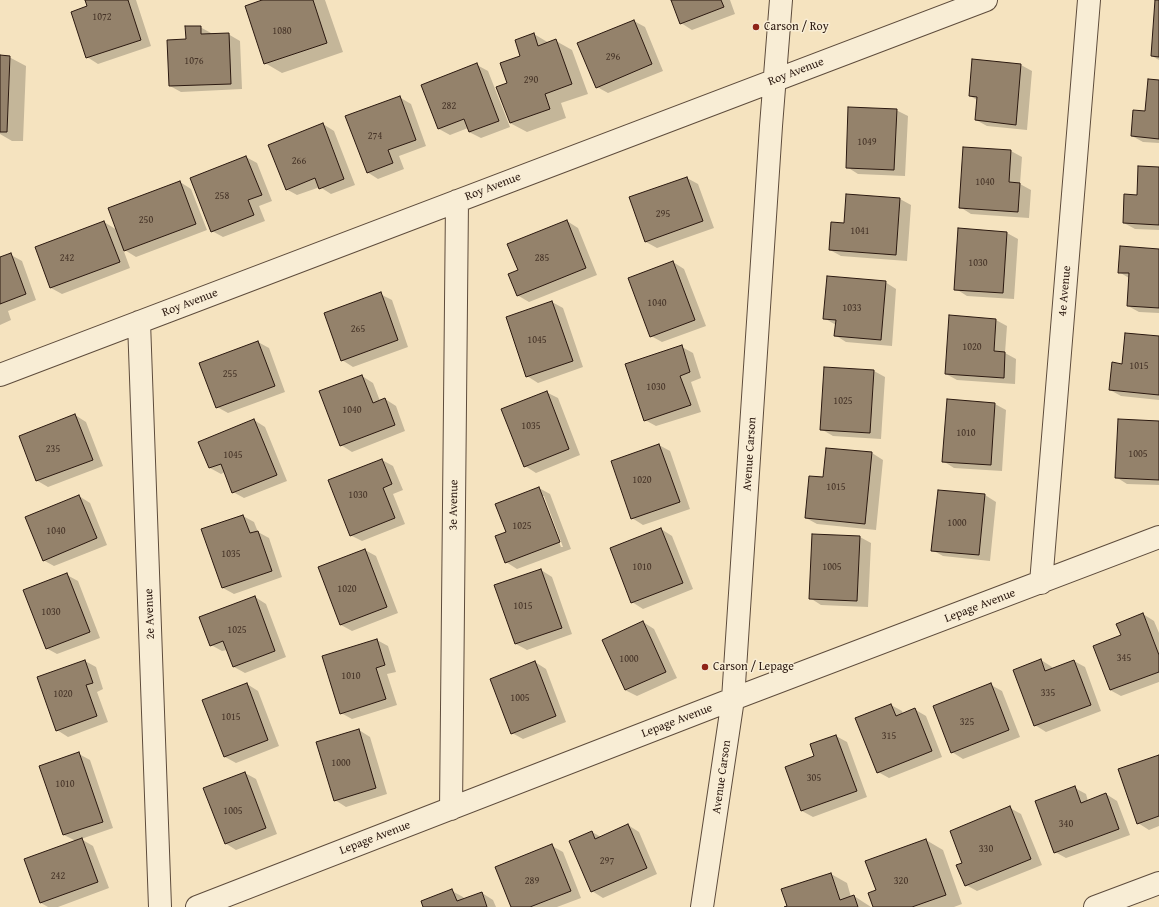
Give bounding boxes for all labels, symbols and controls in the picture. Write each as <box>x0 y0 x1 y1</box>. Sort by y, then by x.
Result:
house number: 1072 <box>92 11 112 23</box>
place label: Carson / Roy <box>764 20 829 34</box>
marker: Carson / Roy <box>751 22 761 32</box>
house number: 1080 <box>272 25 292 37</box>
house number: 296 <box>606 51 620 63</box>
house number: 1076 <box>184 55 204 67</box>
street label: Roy Avenue <box>766 55 826 89</box>
house number: 290 <box>524 74 538 86</box>
house number: 282 <box>442 100 456 112</box>
house number: 274 <box>368 130 382 142</box>
house number: 1049 <box>857 136 877 148</box>
house number: 266 <box>292 155 306 167</box>
street label: Roy Avenue <box>463 170 523 204</box>
house number: 1040 <box>975 176 995 188</box>
house number: 258 <box>215 190 229 202</box>
house number: 295 <box>656 208 670 220</box>
house number: 250 <box>139 214 153 226</box>
house number: 1041 <box>850 225 870 237</box>
house number: 242 <box>60 252 74 264</box>
house number: 285 <box>535 252 549 264</box>
house number: 1030 <box>968 257 988 269</box>
street label: 4e Avenue <box>1056 265 1074 317</box>
street label: Roy Avenue <box>160 286 220 320</box>
house number: 1040 <box>647 297 667 309</box>
house number: 1033 <box>842 302 862 314</box>
house number: 265 <box>351 323 365 335</box>
house number: 1045 <box>527 334 547 346</box>
house number: 1020 <box>962 341 982 353</box>
house number: 1015 <box>1129 360 1149 372</box>
house number: 255 <box>223 368 237 380</box>
house number: 1030 <box>646 381 666 393</box>
house number: 1025 <box>833 395 853 407</box>
house number: 1040 <box>342 404 362 416</box>
street label: Avenue Carson <box>740 416 760 492</box>
house number: 1035 <box>521 420 541 432</box>
house number: 1010 <box>956 427 976 439</box>
house number: 235 <box>46 443 60 455</box>
house number: 1005 <box>1128 448 1148 460</box>
house number: 1045 <box>223 449 243 461</box>
house number: 1020 <box>632 474 652 486</box>
street label: 3e Avenue <box>446 479 462 531</box>
house number: 1015 <box>826 481 846 493</box>
house number: 1030 <box>348 489 368 501</box>
house number: 1000 <box>947 517 967 529</box>
house number: 1025 <box>512 520 532 532</box>
house number: 1040 <box>46 525 66 537</box>
house number: 1035 <box>221 548 241 560</box>
house number: 1010 <box>632 561 652 573</box>
house number: 1005 <box>822 561 842 573</box>
house number: 1020 <box>337 583 357 595</box>
street label: Lepage Avenue <box>943 586 1017 626</box>
street label: 2e Avenue <box>142 588 158 640</box>
house number: 1015 <box>513 600 533 612</box>
house number: 1030 <box>41 606 61 618</box>
house number: 1025 <box>227 624 247 636</box>
house number: 345 <box>1117 652 1131 664</box>
house number: 1000 <box>619 653 639 665</box>
place label: Carson / Lepage <box>713 660 794 674</box>
marker: Carson / Lepage <box>700 662 710 672</box>
house number: 1010 <box>341 670 361 682</box>
house number: 335 <box>1041 687 1055 699</box>
house number: 1020 <box>53 688 73 700</box>
house number: 1005 <box>510 692 530 704</box>
street label: Lepage Avenue <box>640 701 714 741</box>
house number: 1015 <box>221 711 241 723</box>
house number: 325 <box>960 716 974 728</box>
house number: 315 <box>882 730 896 742</box>
street label: Avenue Carson <box>710 739 734 815</box>
house number: 1000 <box>331 757 351 769</box>
house number: 305 <box>807 772 821 784</box>
house number: 1010 <box>55 778 75 790</box>
house number: 1005 <box>223 805 243 817</box>
street label: Lepage Avenue <box>338 818 412 858</box>
house number: 340 <box>1059 818 1073 830</box>
house number: 330 <box>979 843 993 855</box>
house number: 297 <box>600 855 614 867</box>
house number: 242 <box>51 870 65 882</box>
house number: 289 <box>525 875 539 887</box>
house number: 320 <box>894 875 908 887</box>

